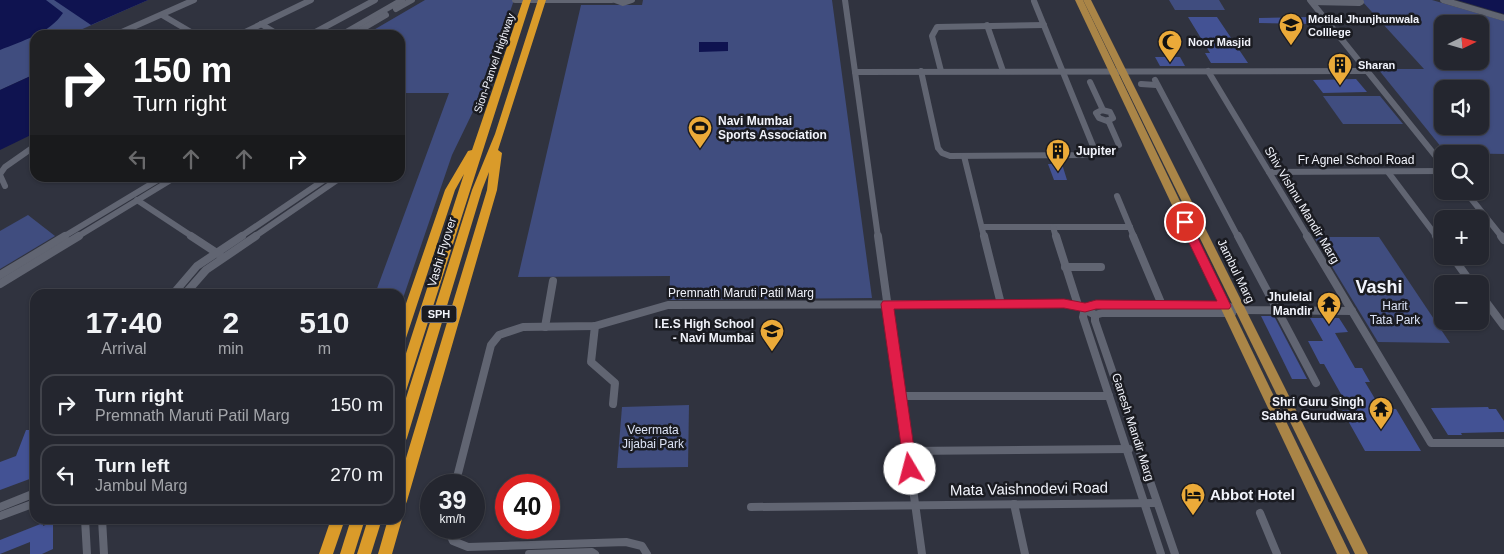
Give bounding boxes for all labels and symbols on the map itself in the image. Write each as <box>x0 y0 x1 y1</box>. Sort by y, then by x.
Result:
street label: Sion-Panvel Highway <box>471 11 517 114</box>
school or university icon: Motilal Jhunjhunwala Colllege <box>1278 12 1304 46</box>
place label: Motilal Jhunjhunwala Colllege <box>1308 13 1420 38</box>
north arrow <box>1434 15 1489 70</box>
mosque icon: Noor Masjid <box>1157 29 1183 63</box>
place label: Noor Masjid <box>1188 36 1251 48</box>
building icon: Sharan <box>1327 52 1353 86</box>
place label: Sharan <box>1358 59 1396 71</box>
place label: Navi Mumbai Sports Association <box>718 114 827 142</box>
sports icon: Navi Mumbai Sports Association <box>687 115 713 149</box>
building icon: Jupiter <box>1045 138 1071 172</box>
place label: Jupiter <box>1076 144 1116 158</box>
street label: Shiv Vishnu Mandir Marg <box>1262 144 1342 266</box>
street label: Fr Agnel School Road <box>1298 153 1414 167</box>
pin <box>1164 201 1206 243</box>
street label: Vashi Flyover <box>425 216 459 288</box>
street label: Jambul Marg <box>1215 237 1257 305</box>
district label: Vashi <box>1355 277 1403 297</box>
street label: Premnath Maruti Patil Marg <box>668 286 814 300</box>
place label: Jhulelal Mandir <box>1267 290 1312 318</box>
temple icon: Jhulelal Mandir <box>1316 291 1342 325</box>
park label: Harit Tata Park <box>1370 299 1421 327</box>
road number: SPH <box>422 306 456 322</box>
place label: I.E.S High School - Navi Mumbai <box>655 317 754 345</box>
school or university icon: I.E.S High School - Navi Mumbai <box>759 318 785 352</box>
street label: Ganesh Mandir Marg <box>1109 371 1157 483</box>
place label: Shri Guru Singh Sabha Gurudwara <box>1261 395 1364 423</box>
temple icon: Shri Guru Singh Sabha Gurudwara <box>1368 396 1394 430</box>
park label: Veermata Jijabai Park <box>622 423 685 451</box>
position arrow <box>883 442 935 494</box>
speed limit sign: 40 <box>495 474 560 539</box>
street label: Mata Vaishnodevi Road <box>950 479 1108 498</box>
hotel icon: Abbot Hotel <box>1180 482 1206 516</box>
place label: Abbot Hotel <box>1210 486 1295 503</box>

